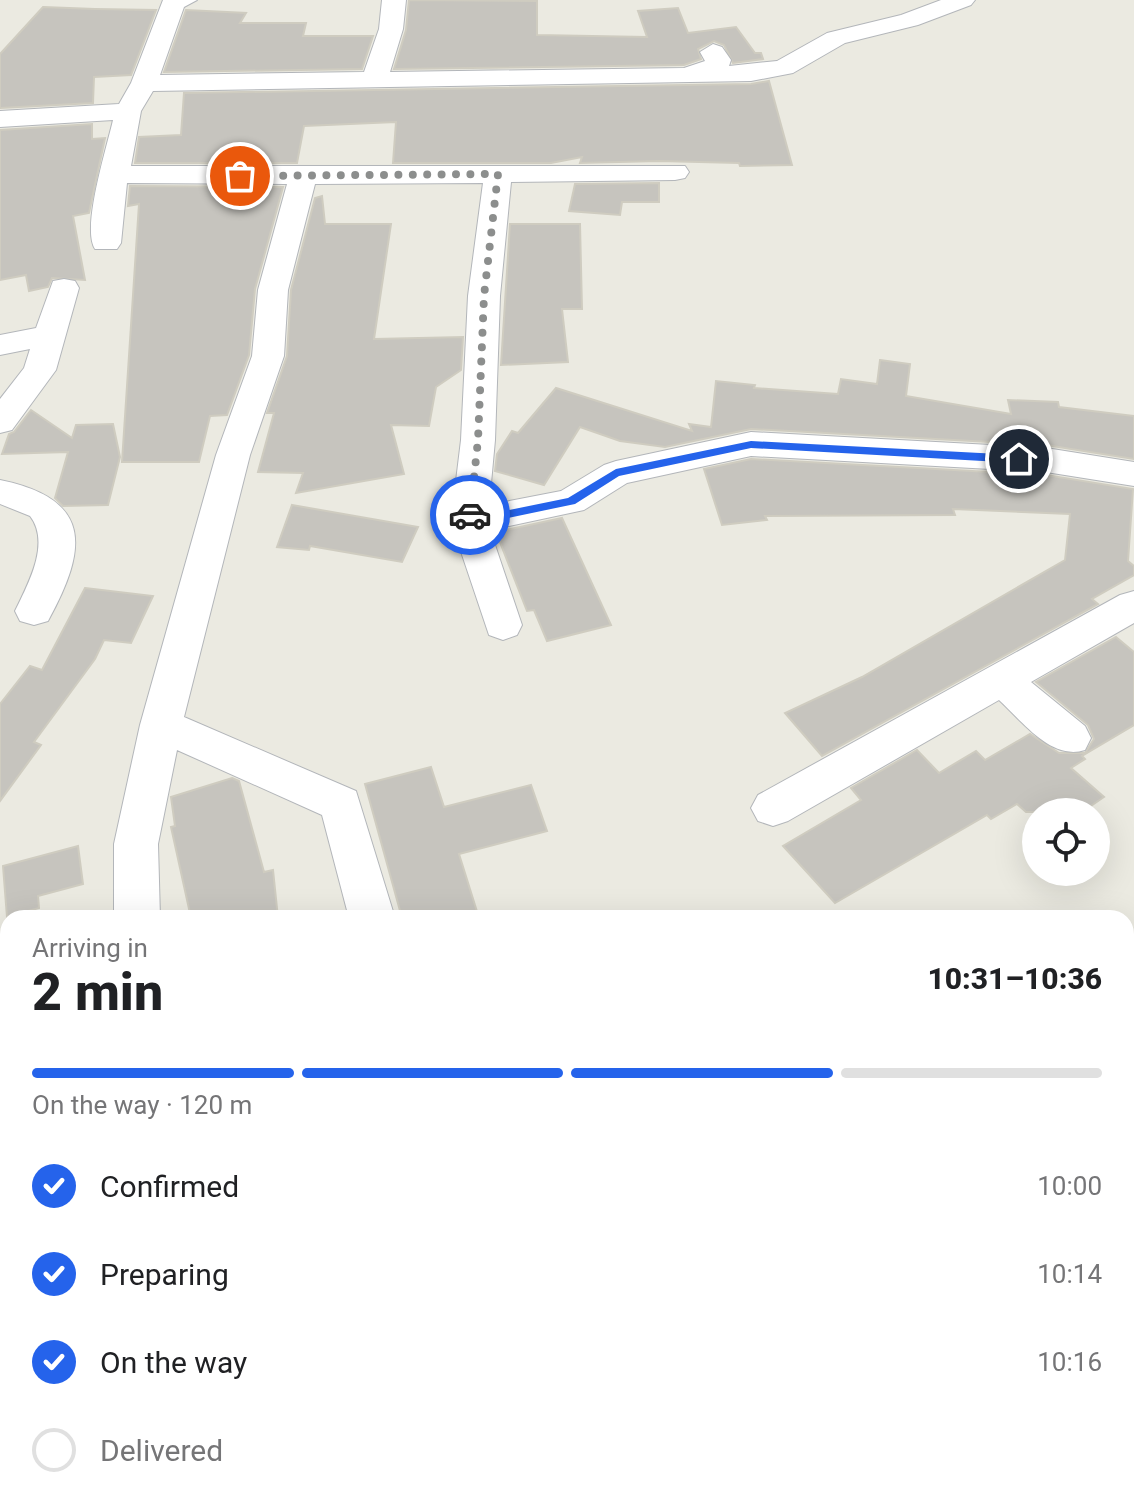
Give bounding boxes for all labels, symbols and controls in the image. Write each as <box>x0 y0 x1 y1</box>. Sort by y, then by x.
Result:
pin <box>206 142 274 210</box>
icon: bag <box>218 154 262 198</box>
pin <box>985 425 1053 493</box>
icon: home <box>997 437 1041 481</box>
courier <box>430 475 510 555</box>
icon: car <box>448 493 492 537</box>
map controls <box>1022 798 1110 886</box>
button: locate <box>1022 798 1110 886</box>
text: Arriving in <box>32 933 148 963</box>
text: 10:31–10:36 <box>927 961 1102 996</box>
text: 2 min <box>32 962 163 1023</box>
text: On the way · 120 m <box>32 1090 252 1120</box>
icon: check <box>32 1164 76 1208</box>
text: Confirmed <box>100 1169 239 1204</box>
text: 10:00 <box>1037 1171 1102 1201</box>
icon: check <box>32 1252 76 1296</box>
text: Preparing <box>100 1257 229 1292</box>
text: 10:14 <box>1037 1259 1102 1289</box>
icon: check <box>32 1340 76 1384</box>
text: On the way <box>100 1345 247 1380</box>
text: 10:16 <box>1037 1347 1102 1377</box>
text: Delivered <box>100 1433 223 1468</box>

